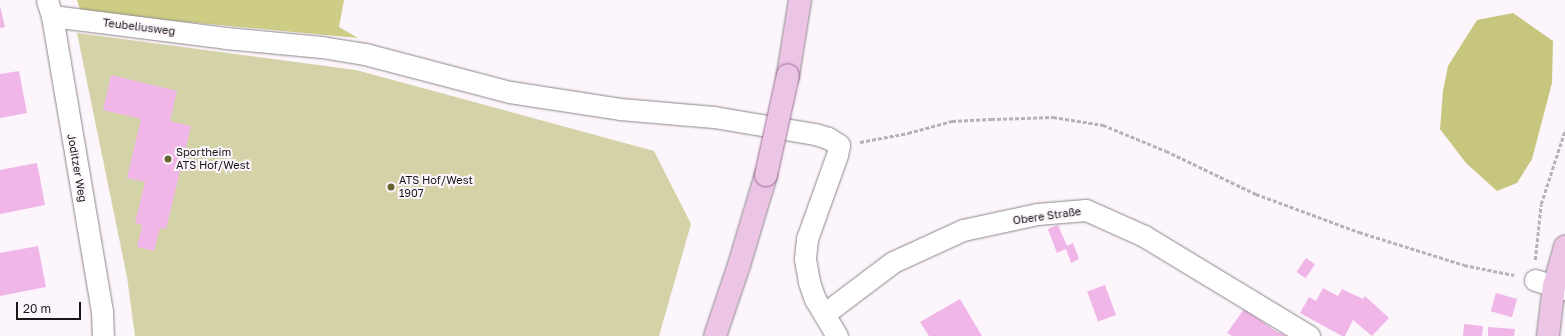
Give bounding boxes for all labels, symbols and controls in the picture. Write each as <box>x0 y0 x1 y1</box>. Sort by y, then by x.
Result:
street label: Teubeliusweg <box>102 16 176 38</box>
street label: Joditzer Weg <box>64 133 90 203</box>
place label: Sportheim ATS Hof/West <box>176 146 250 172</box>
marker: Sportheim ATS Hof/West <box>163 154 173 164</box>
place label: ATS Hof/West 1907 <box>399 174 473 200</box>
marker: ATS Hof/West 1907 <box>386 182 396 192</box>
street label: Obere Straße <box>1012 205 1082 227</box>
scale bar <box>18 294 83 320</box>
text: 20 m <box>23 301 51 316</box>

